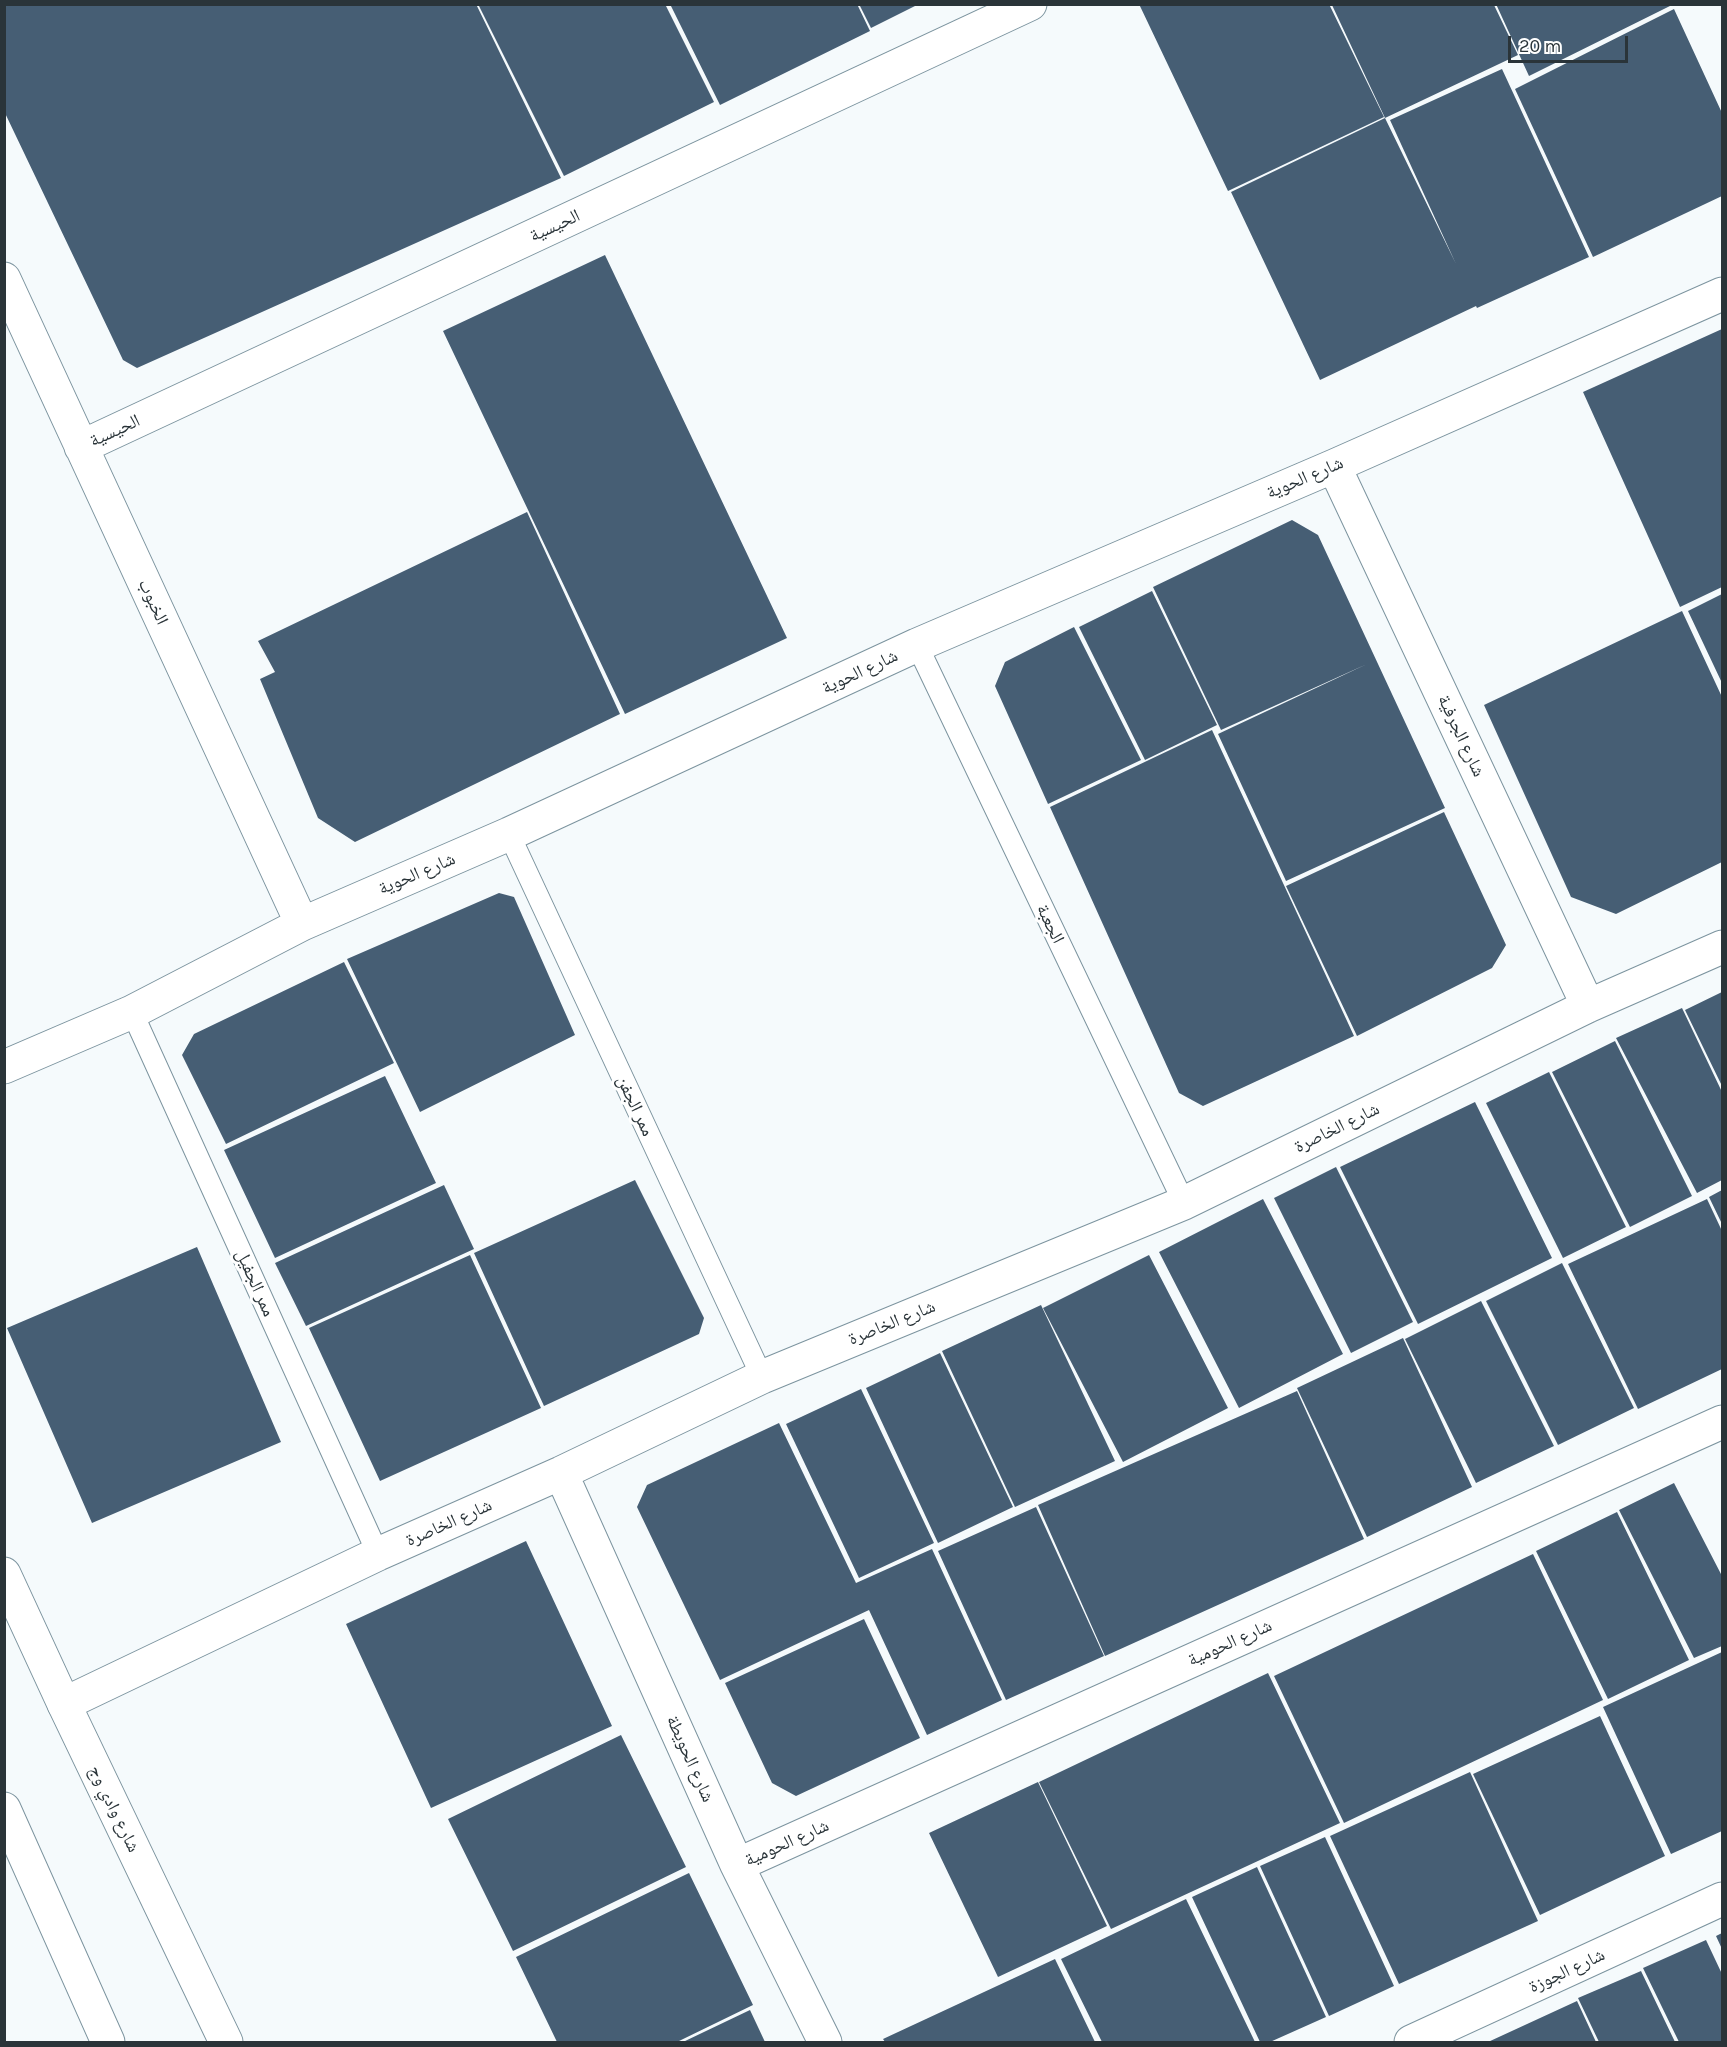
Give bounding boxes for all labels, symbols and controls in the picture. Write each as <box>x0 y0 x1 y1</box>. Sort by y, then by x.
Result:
scale bar <box>1511 24 1631 62</box>
text: 20 m <box>1519 35 1561 57</box>
street label: الحيسية <box>526 205 584 247</box>
street label: الحيسية <box>86 410 144 452</box>
street label: شارع الحوية <box>1263 452 1347 504</box>
street label: الخبوب <box>133 576 173 628</box>
street label: شارع الحوية <box>819 645 901 699</box>
street label: شارع الجرفية <box>1433 692 1489 780</box>
street label: شارع الحوية <box>375 848 459 900</box>
street label: الجعبة <box>1031 901 1069 947</box>
street label: ممر الجفن <box>612 1072 658 1140</box>
street label: شارع الخاصرة <box>1291 1098 1383 1158</box>
street label: ممر الجفيل <box>231 1246 279 1320</box>
street label: شارع الخاصرة <box>845 1296 939 1350</box>
street label: شارع الخاصرة <box>403 1494 495 1552</box>
street label: شارع الحومية <box>1185 1615 1275 1671</box>
street label: شارع الحويطة <box>661 1712 719 1806</box>
street label: شارع وادي وج <box>84 1762 144 1856</box>
street label: شارع الحومية <box>742 1815 832 1871</box>
street label: شارع الجوزة <box>1526 1944 1608 1998</box>

